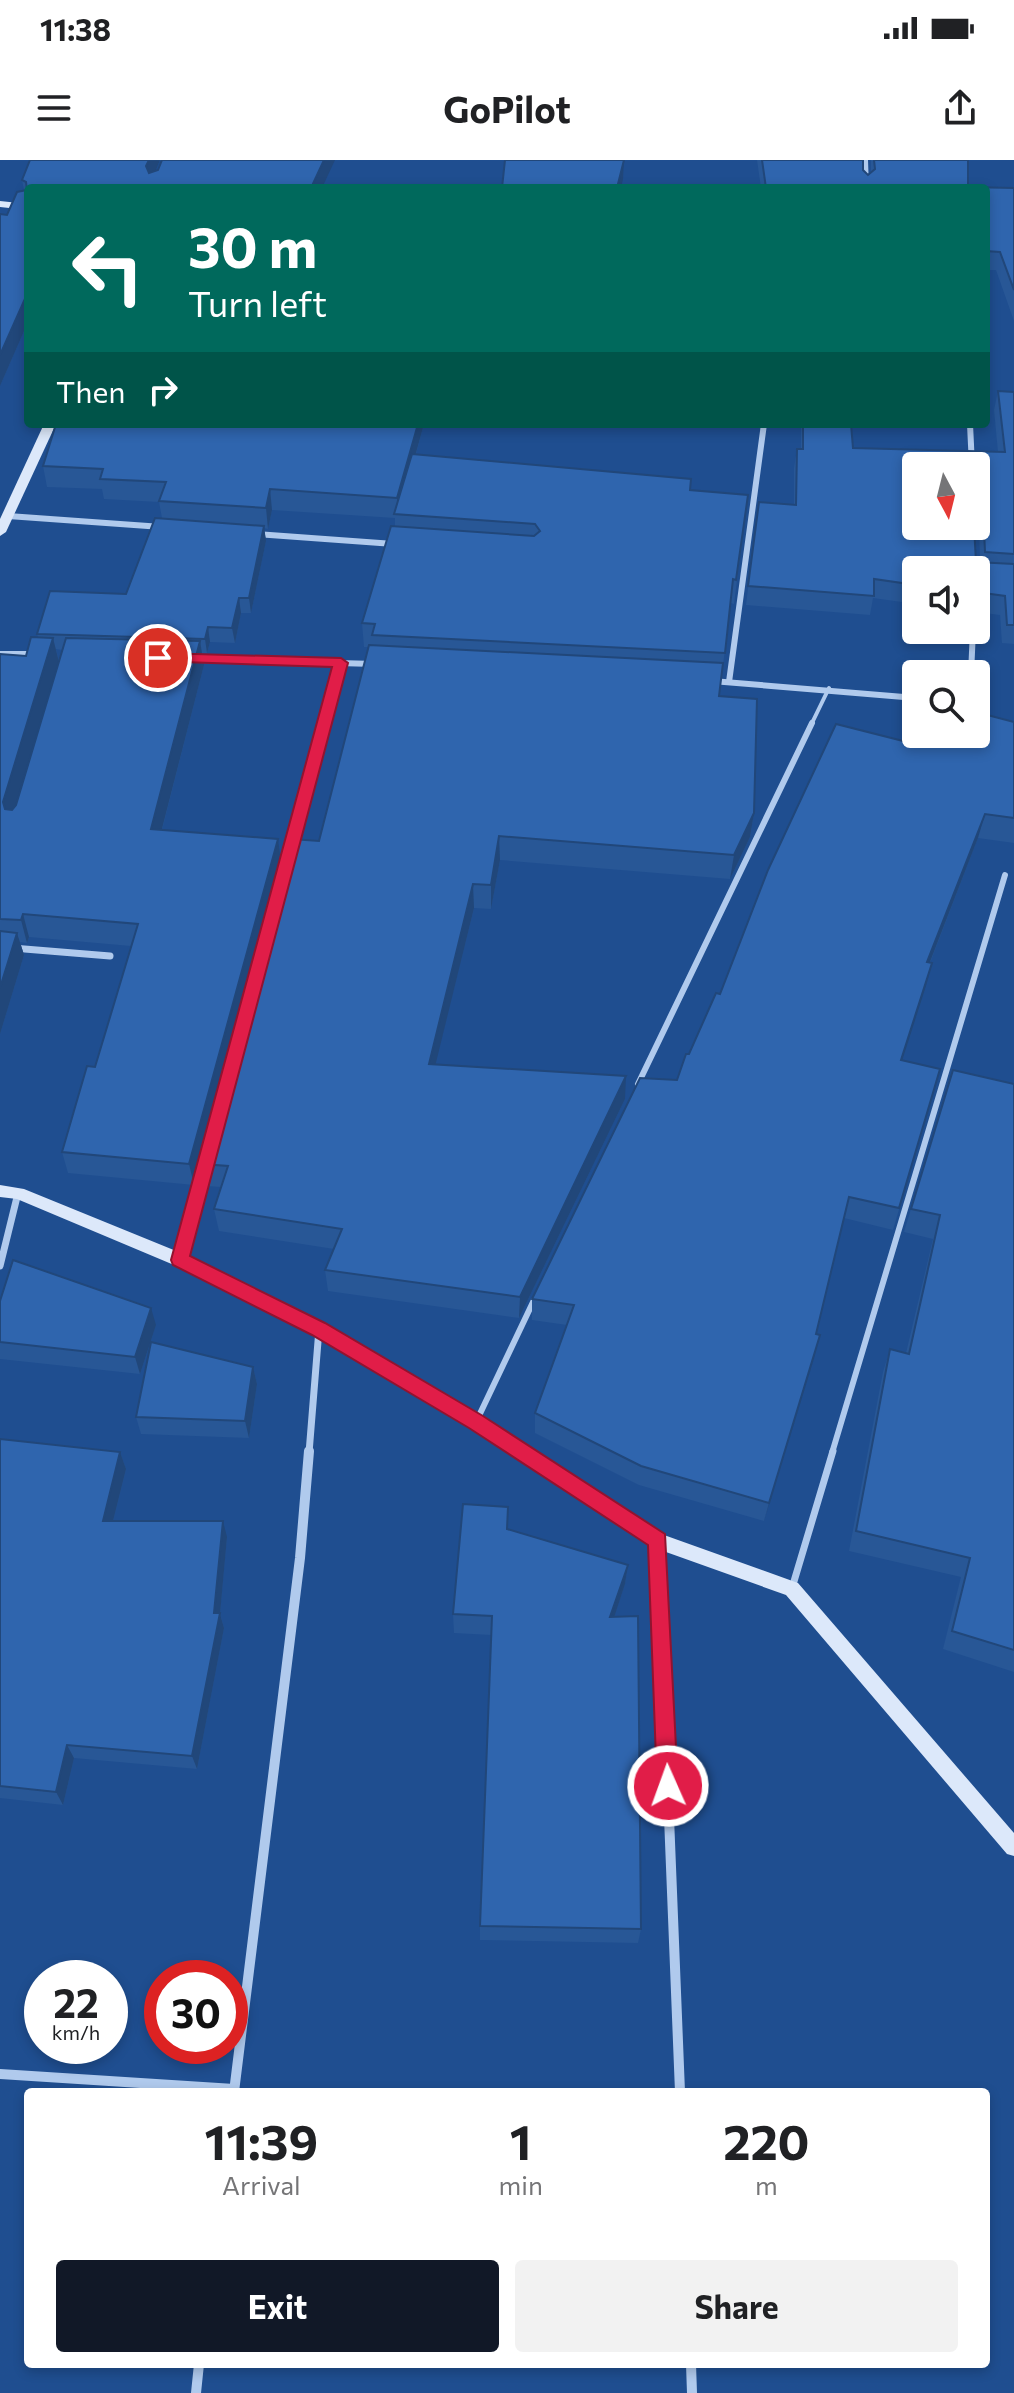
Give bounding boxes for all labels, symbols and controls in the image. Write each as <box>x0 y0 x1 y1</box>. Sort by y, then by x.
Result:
text: 11:38 <box>40 10 111 47</box>
icon: menu <box>32 86 76 130</box>
text: GoPilot <box>443 86 571 130</box>
icon: share <box>938 86 982 130</box>
text: 30 m <box>188 211 317 280</box>
icon: left <box>56 216 160 320</box>
text: Turn left <box>188 280 327 324</box>
icon: right <box>141 368 185 412</box>
text: Then <box>56 372 125 409</box>
north arrow <box>902 452 990 540</box>
map controls <box>902 452 990 748</box>
button: sound <box>902 556 990 644</box>
pin <box>124 624 192 692</box>
icon: arrive <box>136 636 180 680</box>
button: search <box>902 660 990 748</box>
position arrow <box>626 1744 710 1828</box>
speed limit sign: 30 <box>144 1960 248 2064</box>
text: 22 <box>53 1977 99 2026</box>
text: km/h <box>52 2020 100 2044</box>
text: 11:39 <box>204 2111 318 2170</box>
text: 1 <box>510 2111 532 2170</box>
text: 220 <box>723 2111 810 2170</box>
text: Arrival <box>222 2169 301 2200</box>
text: min <box>499 2169 543 2200</box>
text: m <box>755 2169 778 2200</box>
button: Exit <box>56 2260 499 2352</box>
button: Share <box>515 2260 958 2352</box>

